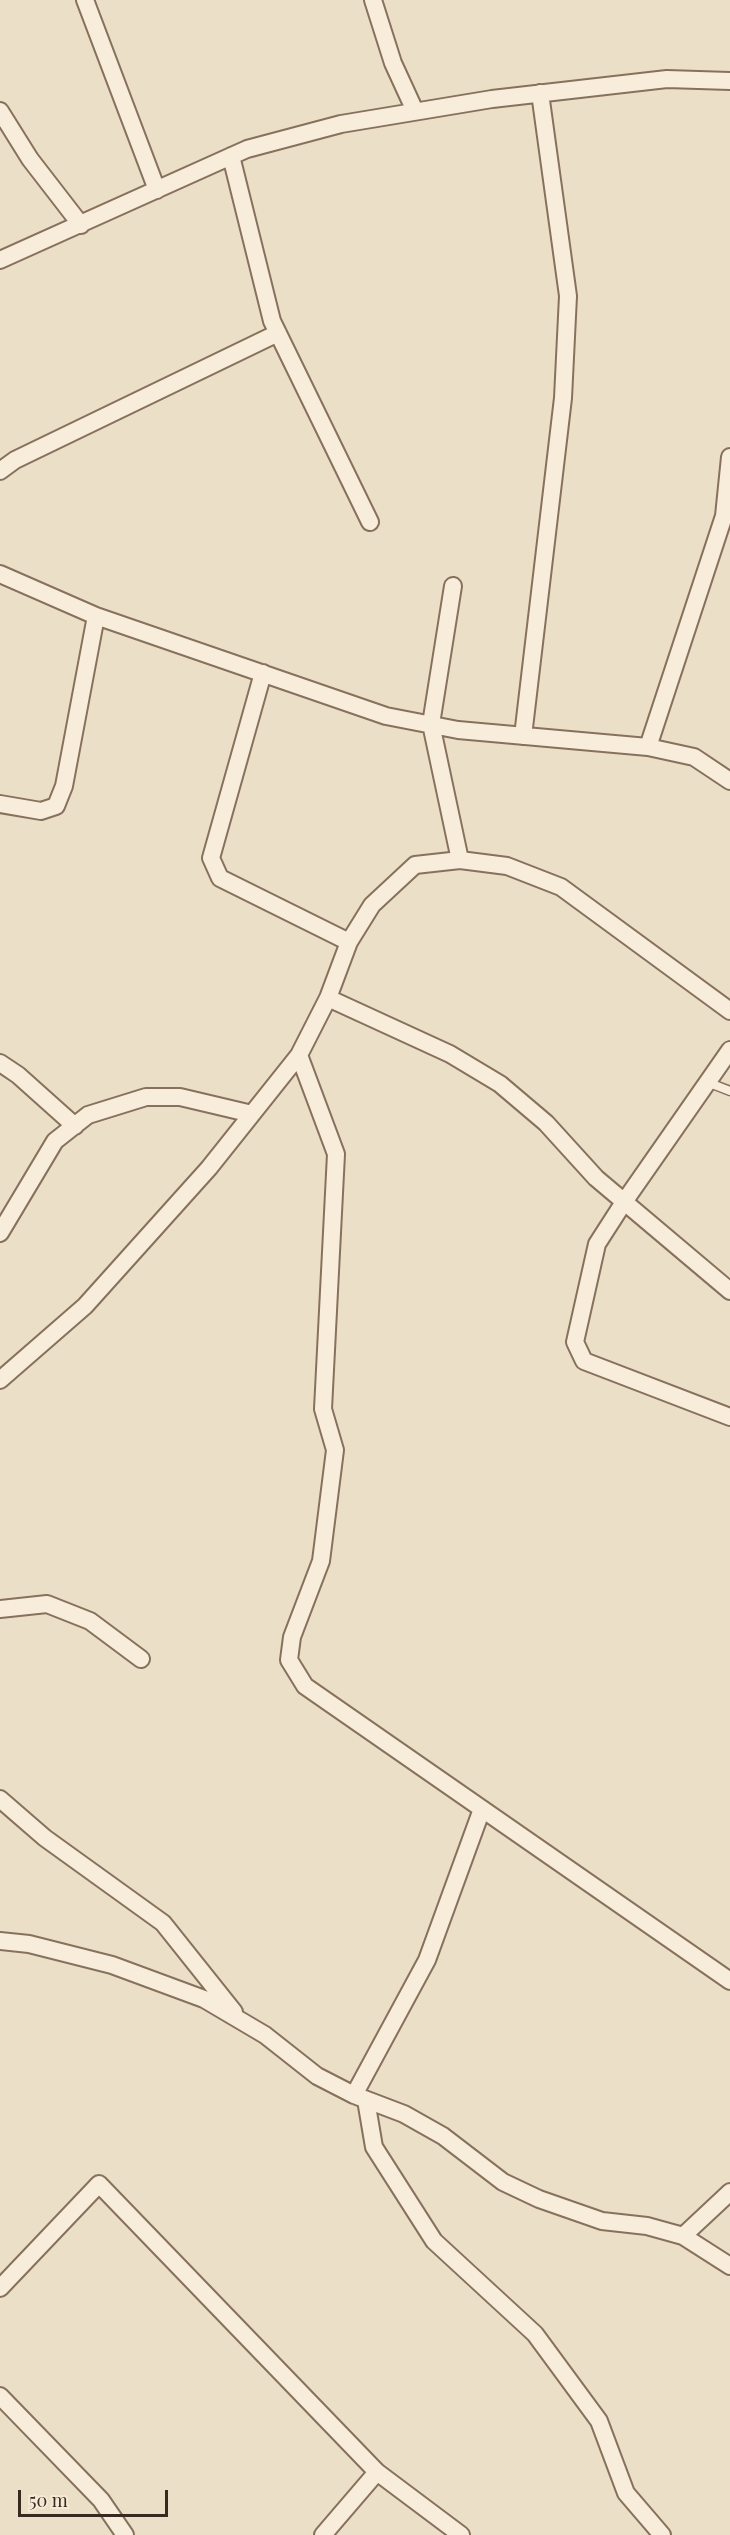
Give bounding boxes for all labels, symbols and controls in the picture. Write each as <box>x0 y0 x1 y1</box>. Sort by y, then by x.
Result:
scale bar <box>21 2478 171 2516</box>
text: 50 m <box>29 2488 68 2512</box>

